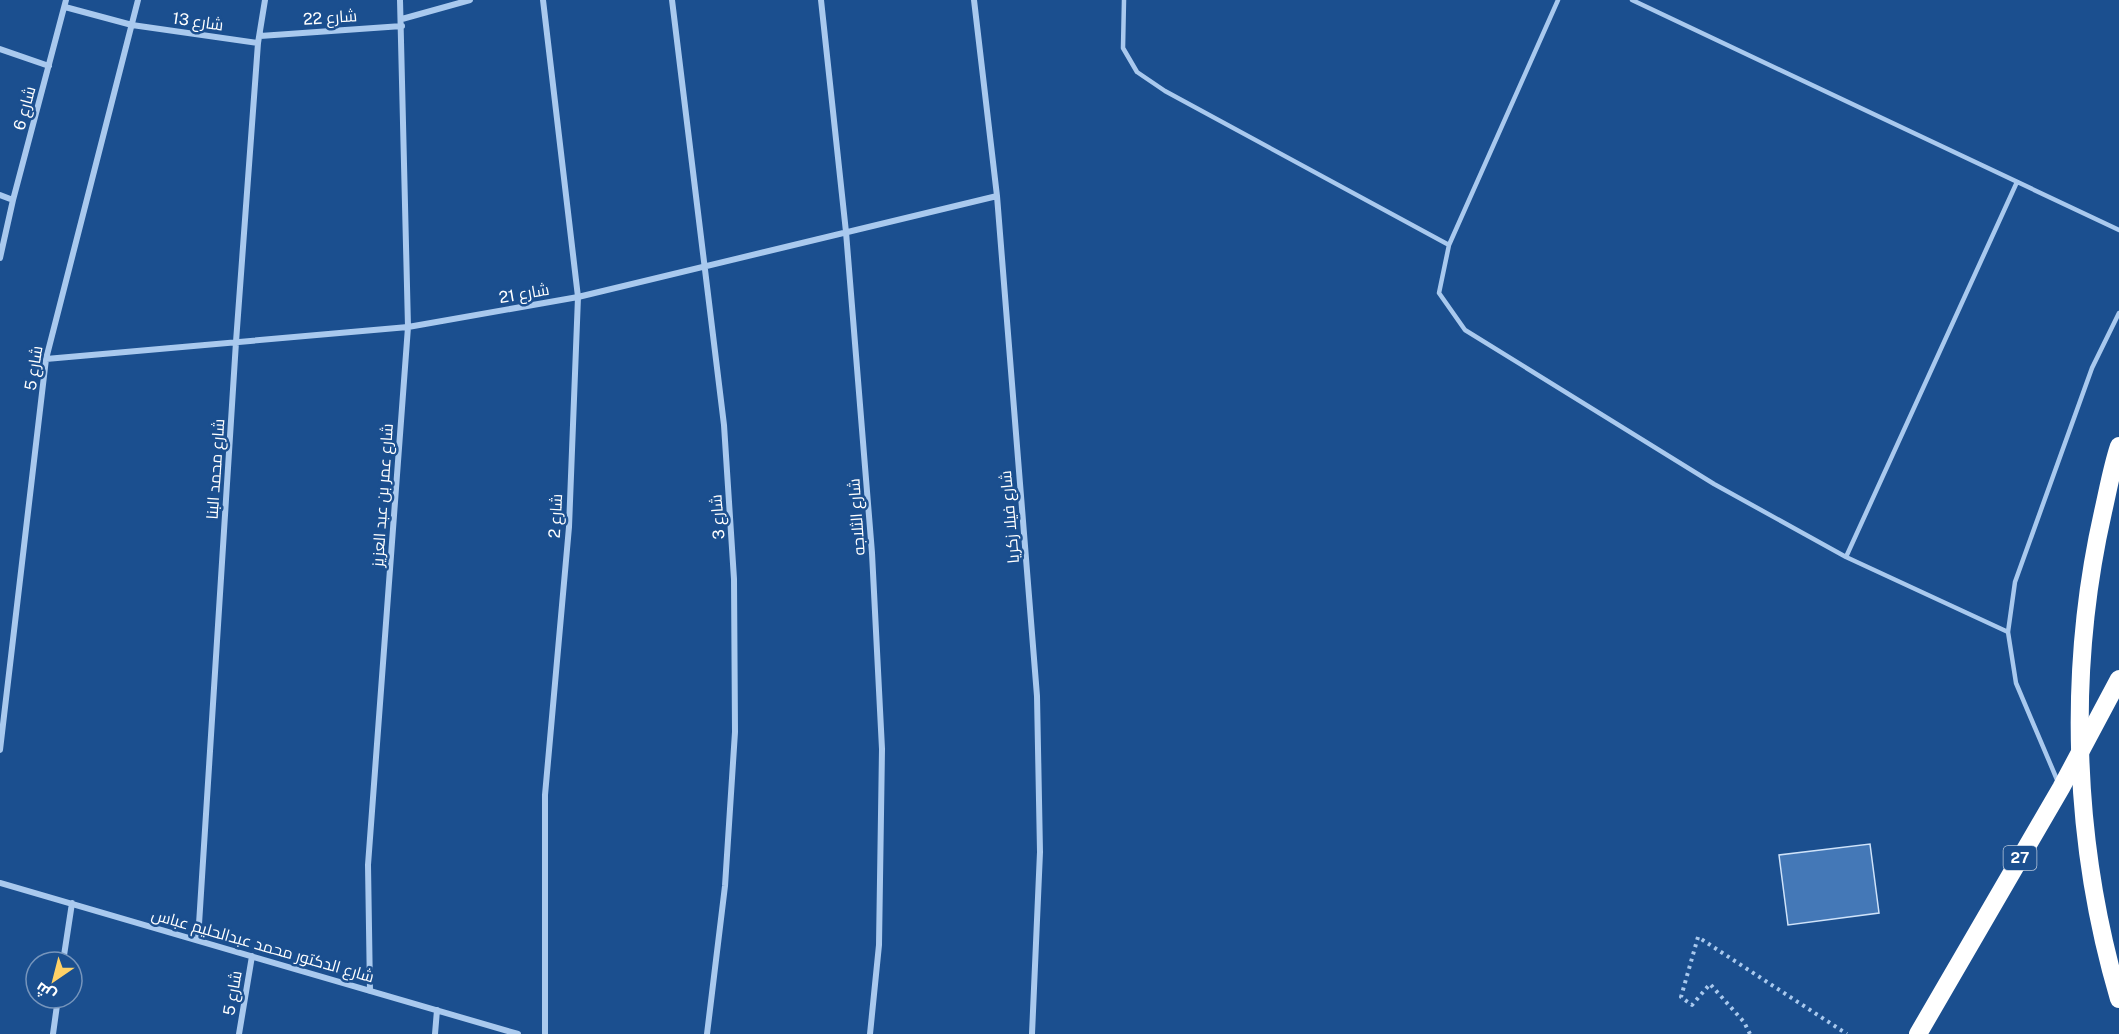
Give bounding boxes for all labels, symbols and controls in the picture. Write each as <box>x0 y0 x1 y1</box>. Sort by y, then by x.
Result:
street label: شارع 22 <box>302 6 358 31</box>
street label: شارع 13 <box>171 9 225 36</box>
street label: شارع 6 <box>10 84 41 133</box>
street label: شارع 21 <box>497 280 551 309</box>
street label: شارع 5 <box>21 344 48 392</box>
street label: شارع محمد البنا <box>203 418 230 520</box>
street label: شارع عمر بن عبد العزيز <box>368 423 399 569</box>
street label: شارع فيلا زكريا <box>996 470 1025 564</box>
street label: شارع الثلاجه <box>844 478 871 556</box>
street label: شارع 2 <box>545 493 568 539</box>
street label: شارع 3 <box>706 494 731 540</box>
road number: 27 <box>2004 846 2036 870</box>
street label: شارع الدكتور محمد عبدالحليم عباس <box>149 905 376 988</box>
north arrow <box>24 950 84 1010</box>
street label: شارع 5 <box>219 969 248 1017</box>
text: ش <box>32 978 60 1006</box>

